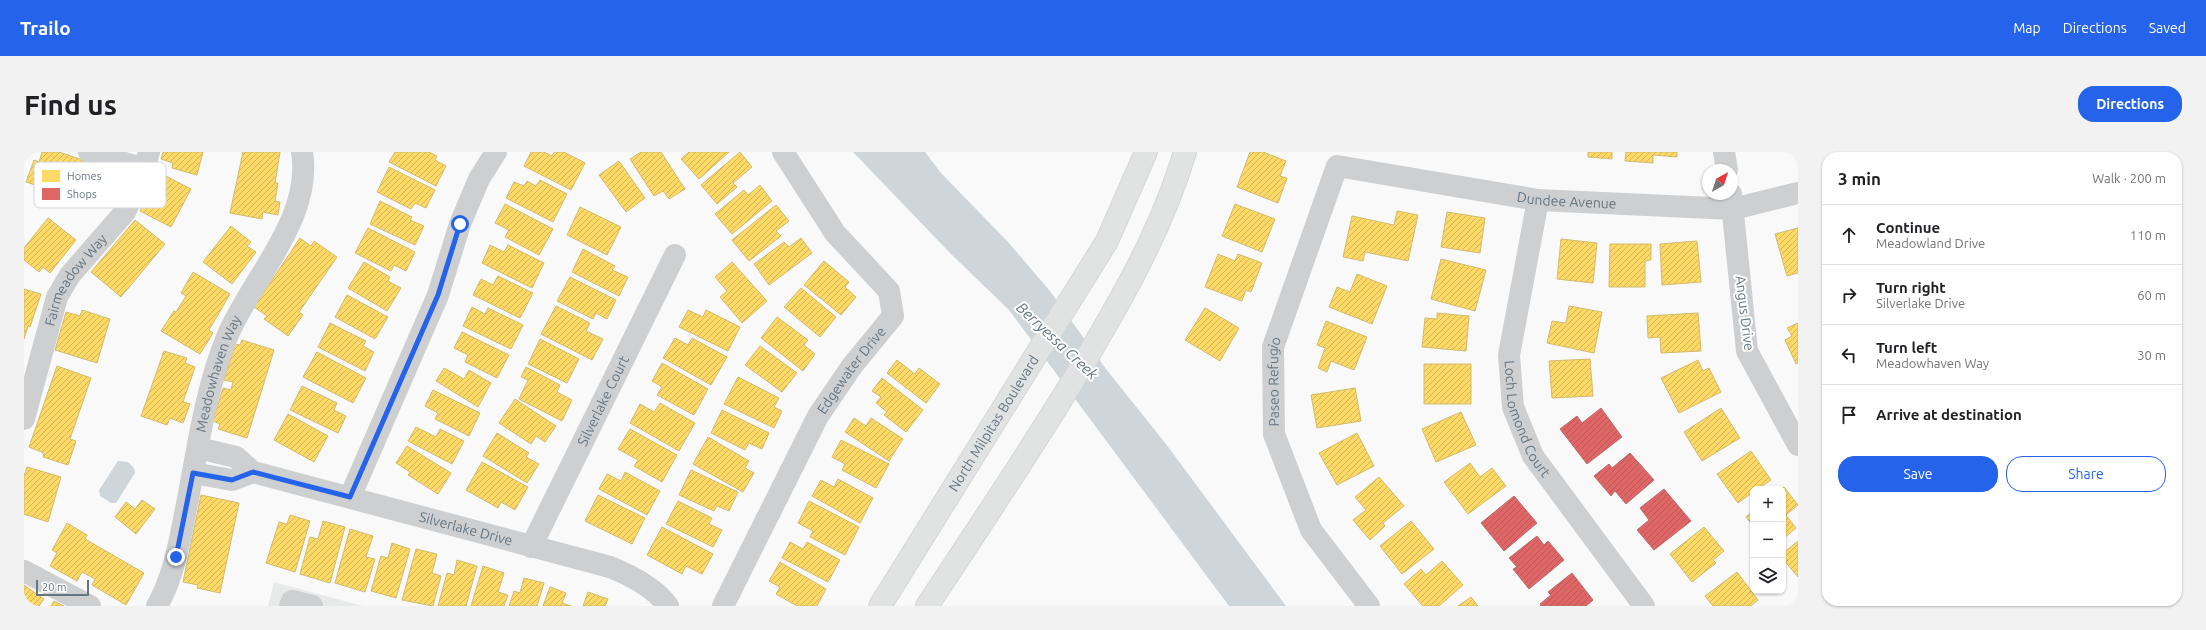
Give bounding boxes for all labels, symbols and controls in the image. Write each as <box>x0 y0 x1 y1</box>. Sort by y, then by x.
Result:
text: Trailo <box>20 17 71 39</box>
text: Map <box>2013 20 2041 36</box>
text: Directions <box>2063 20 2127 36</box>
text: Saved <box>2149 20 2186 36</box>
button: Directions <box>2078 86 2182 122</box>
text: Find us <box>24 89 117 120</box>
legend <box>34 162 166 208</box>
north arrow <box>1702 164 1738 200</box>
text: 3 min <box>1838 169 1881 188</box>
text: Homes <box>67 170 102 182</box>
text: Walk · 200 m <box>2092 171 2166 185</box>
text: Shops <box>67 188 97 200</box>
street label: Dundee Avenue <box>1516 189 1617 212</box>
route start <box>451 215 469 233</box>
text: Continue <box>1876 219 1940 236</box>
icon: ahead <box>1838 224 1860 246</box>
text: 110 m <box>2130 228 2166 242</box>
street label: Fairmeadow Way <box>41 231 110 328</box>
text: Meadowland Drive <box>1876 236 1985 250</box>
street label: Angus Drive <box>1732 275 1758 351</box>
text: Turn right <box>1876 279 1946 296</box>
icon: right <box>1838 284 1860 306</box>
text: 60 m <box>2137 288 2166 302</box>
text: Silverlake Drive <box>1876 296 1965 310</box>
water label: Berryessa Creek <box>1013 299 1102 383</box>
street label: Meadowhaven Way <box>192 312 244 434</box>
street label: Edgewater Drive <box>814 323 889 417</box>
street label: Paseo Refugio <box>1265 334 1284 427</box>
text: Turn left <box>1876 339 1937 356</box>
icon: left <box>1838 344 1860 366</box>
text: 30 m <box>2137 348 2166 362</box>
street label: North Milpitas Boulevard <box>945 352 1042 494</box>
street label: Silverlake Court <box>574 353 632 449</box>
text: Meadowhaven Way <box>1876 356 1989 370</box>
street label: Loch Lomond Court <box>1501 360 1554 481</box>
icon: arrive <box>1838 404 1860 426</box>
text: Arrive at destination <box>1876 406 2022 423</box>
button: Save <box>1838 456 1998 492</box>
button: Share <box>2006 456 2166 492</box>
map controls <box>1750 486 1786 594</box>
button: + <box>1750 486 1786 522</box>
street label: Silverlake Drive <box>417 509 514 549</box>
button: − <box>1750 522 1786 558</box>
route end <box>167 548 185 566</box>
button: layers <box>1750 558 1786 594</box>
scale bar <box>36 578 89 597</box>
text: 20 m <box>42 581 66 593</box>

